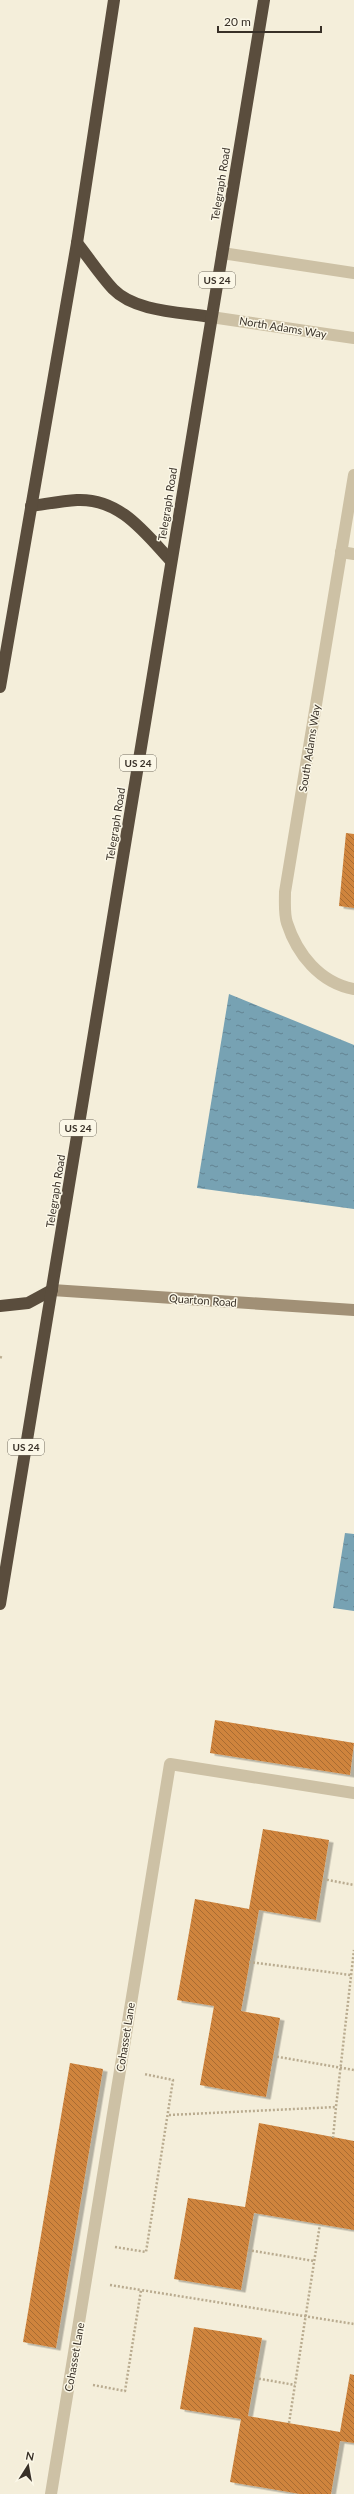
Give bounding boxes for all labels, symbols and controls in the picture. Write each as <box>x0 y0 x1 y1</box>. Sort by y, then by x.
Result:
scale bar <box>218 8 321 34</box>
text: 20 m <box>224 14 251 29</box>
street label: Telegraph Road <box>208 146 232 222</box>
road number: US 24 <box>199 272 235 288</box>
street label: North Adams Way <box>238 314 328 340</box>
street label: Telegraph Road <box>155 466 179 542</box>
street label: South Adams Way <box>296 703 322 792</box>
road number: US 24 <box>120 755 156 771</box>
street label: Telegraph Road <box>103 786 127 862</box>
road number: US 24 <box>60 1120 96 1136</box>
street label: Telegraph Road <box>43 1153 67 1229</box>
street label: Quarton Road <box>169 1291 237 1309</box>
road number: US 24 <box>8 1439 44 1455</box>
street label: Cohasset Lane <box>113 2001 137 2073</box>
street label: Cohasset Lane <box>62 2321 87 2393</box>
north arrow <box>8 2446 48 2486</box>
text: N <box>25 2449 35 2463</box>

